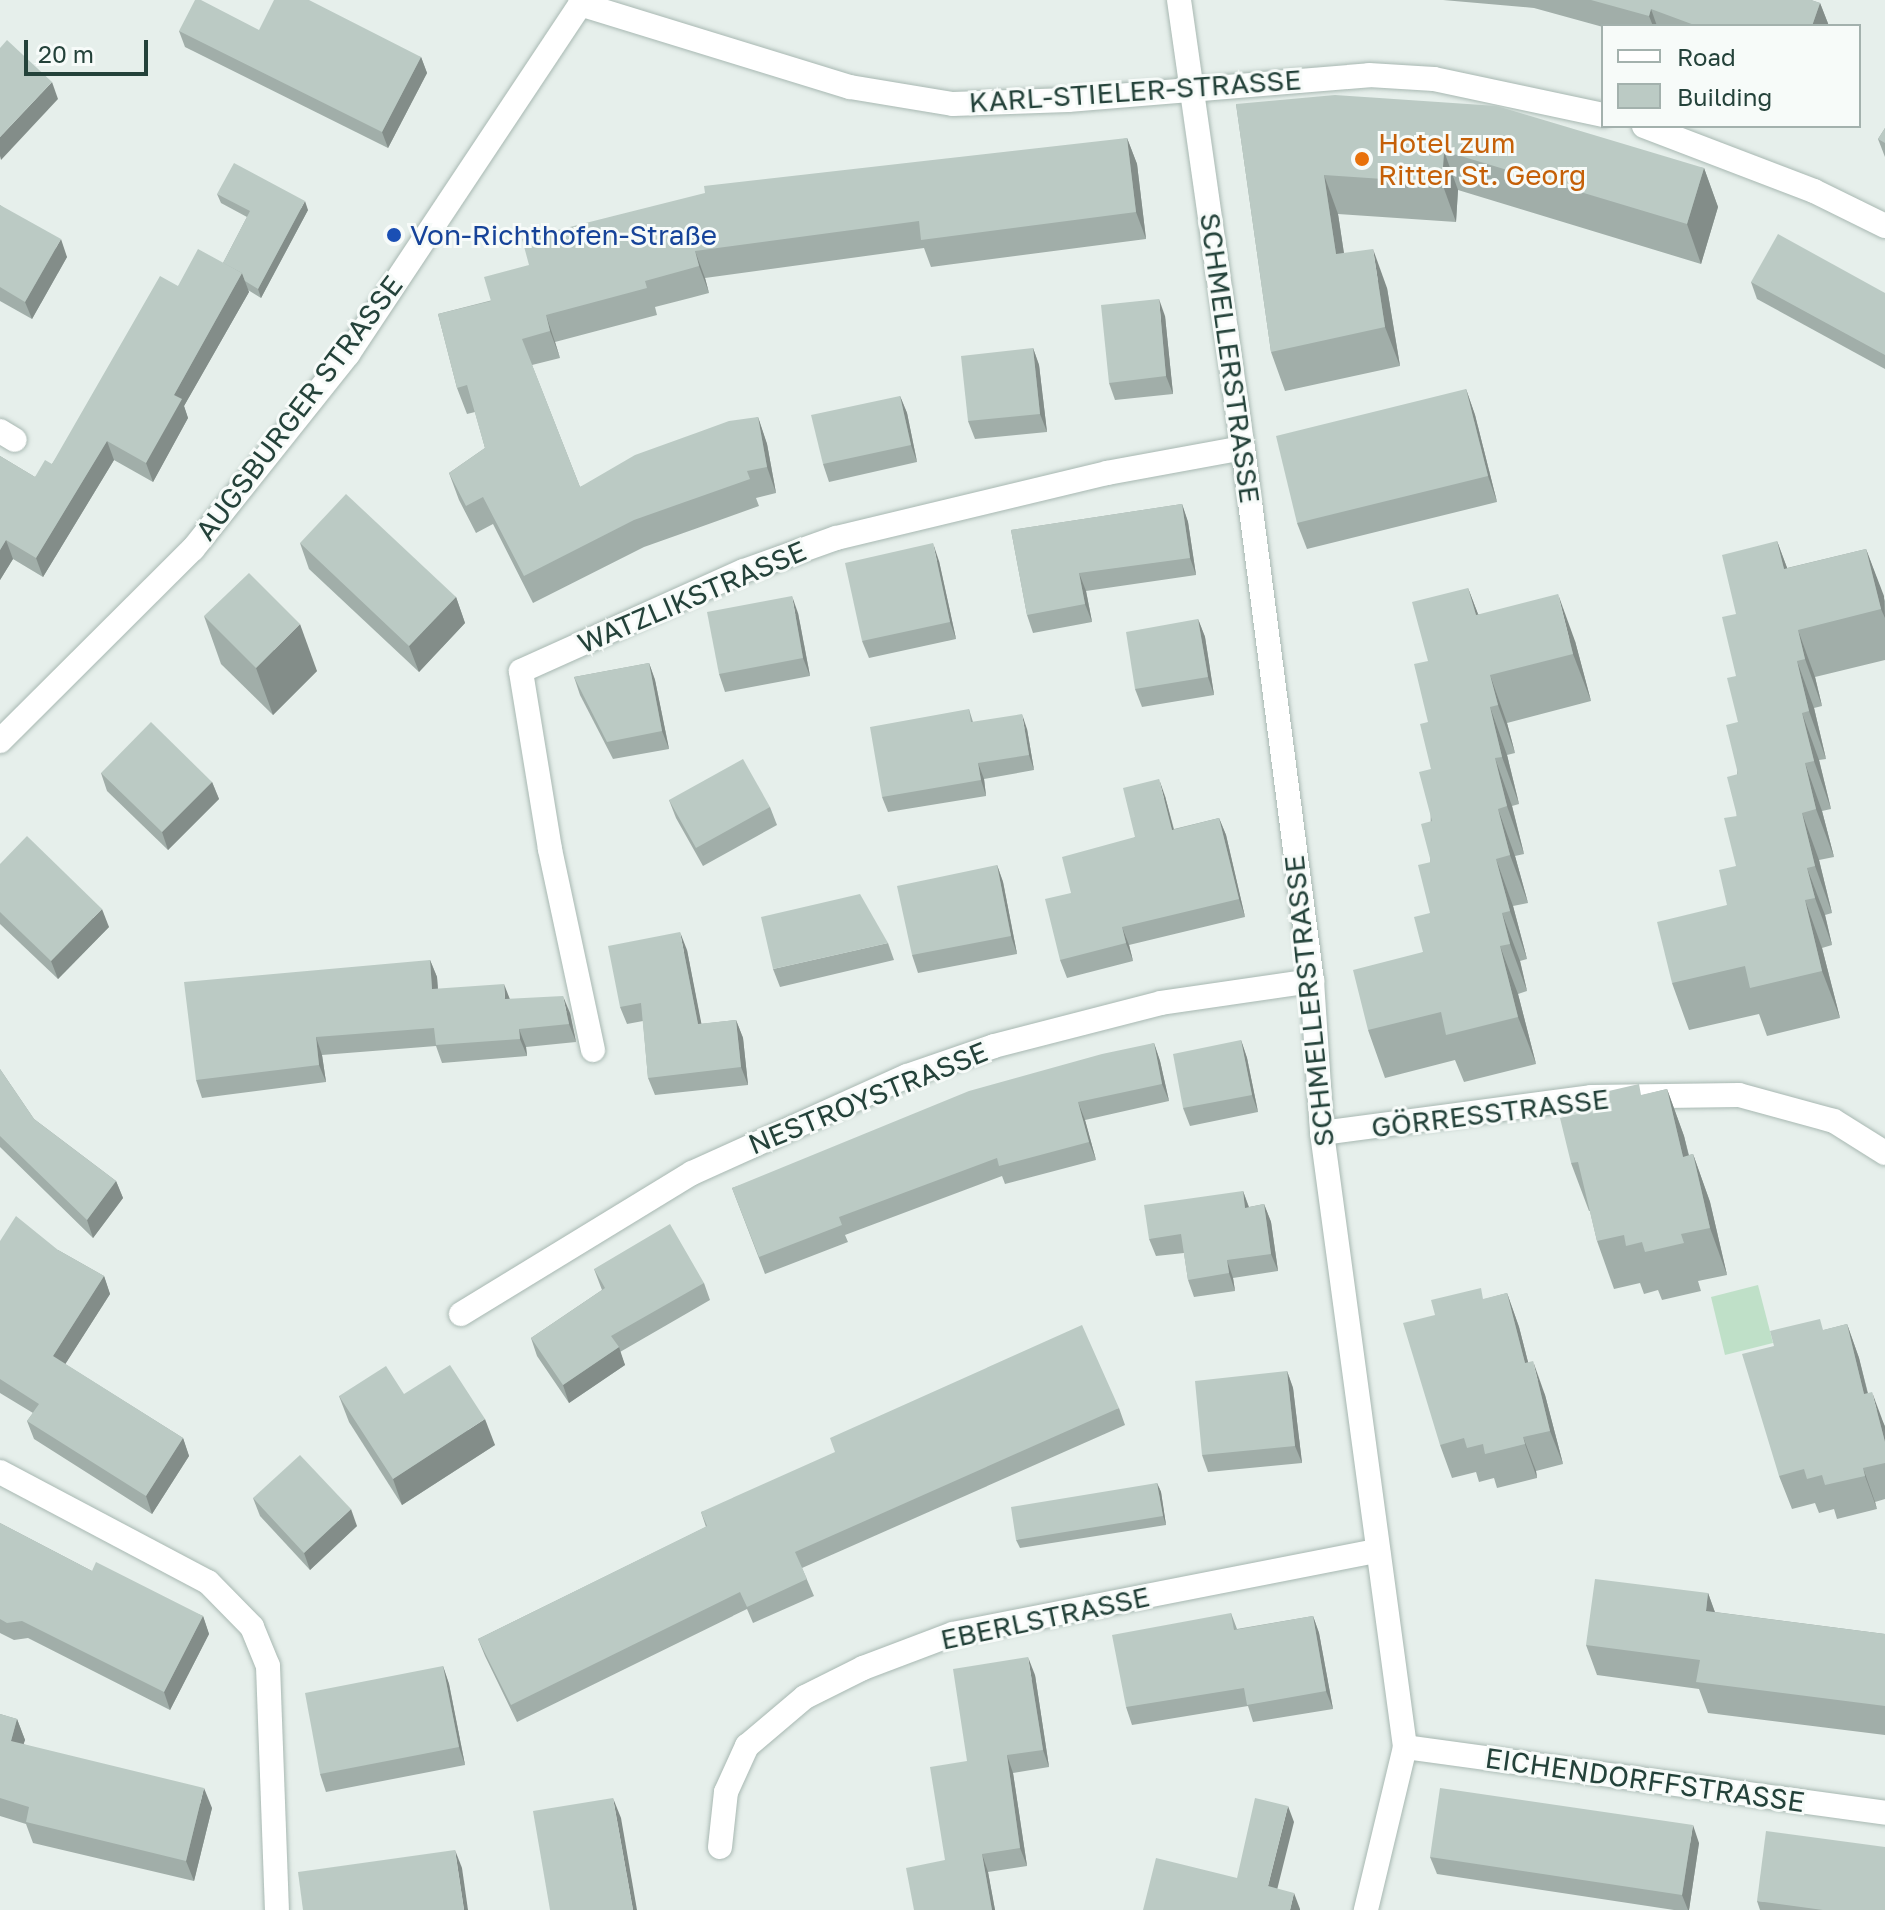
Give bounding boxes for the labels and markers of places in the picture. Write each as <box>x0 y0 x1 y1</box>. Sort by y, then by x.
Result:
place label: Hotel zum Ritter St. Georg <box>1378 126 1586 192</box>
marker: Hotel zum Ritter St. Georg <box>1353 150 1371 168</box>
place label: Von-Richthofen-Straße <box>410 218 717 252</box>
marker: Von-Richthofen-Straße <box>385 226 403 244</box>

